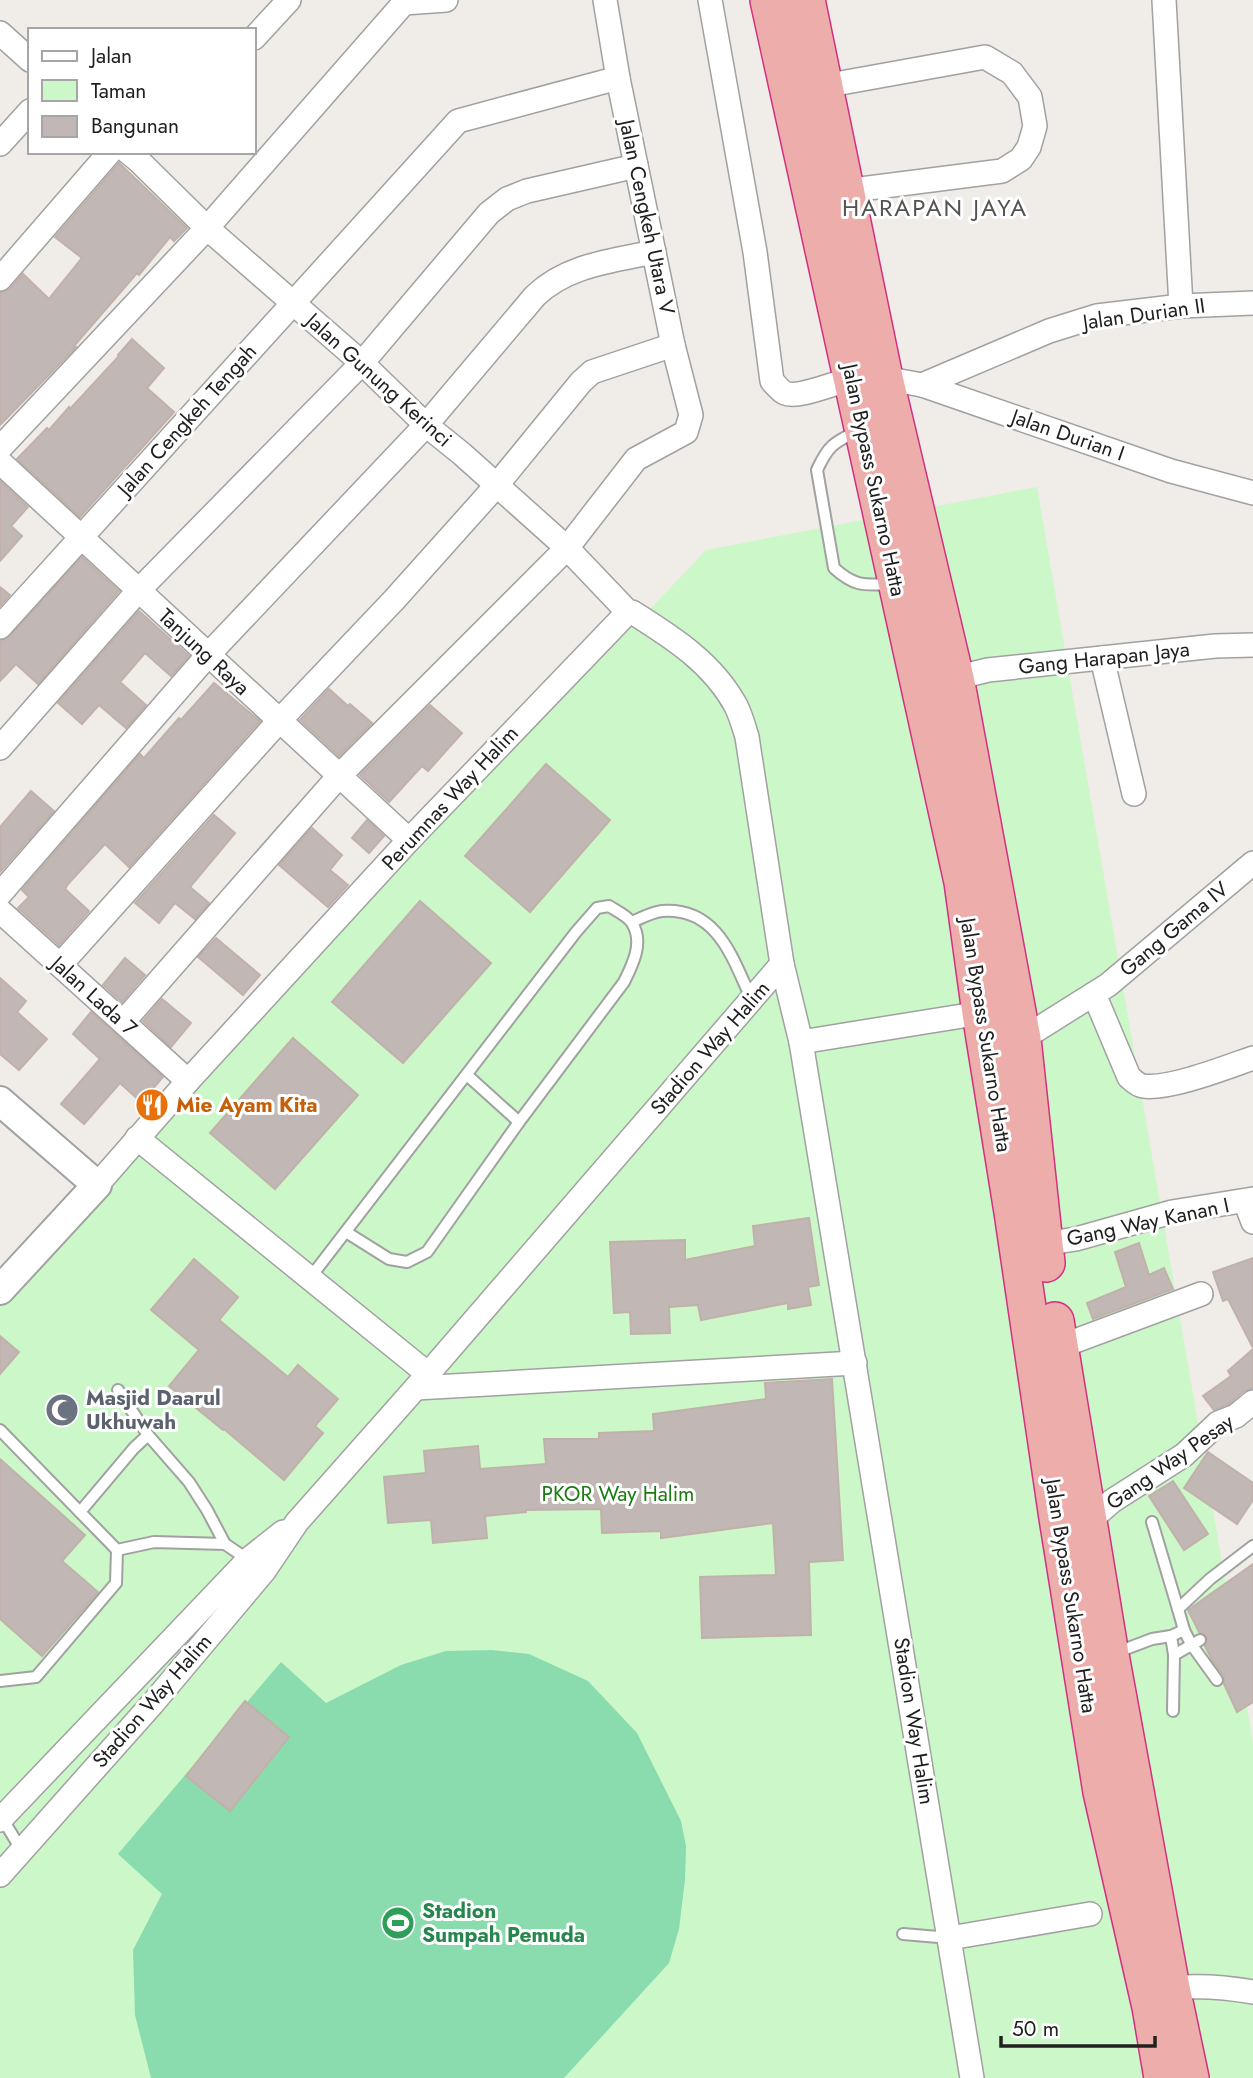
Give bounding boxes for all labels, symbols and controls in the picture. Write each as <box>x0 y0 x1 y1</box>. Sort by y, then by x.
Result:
legend <box>28 28 256 154</box>
text: Jalan <box>88 41 132 71</box>
text: Taman <box>91 76 146 106</box>
text: Bangunan <box>91 111 179 141</box>
street label: Jalan Cengkeh Utara V <box>611 114 682 317</box>
district label: HARAPAN JAYA <box>842 190 1028 225</box>
street label: Jalan Durian II <box>1078 291 1207 338</box>
street label: Jalan Gunung Kerinci <box>297 304 459 454</box>
street label: Jalan Cengkeh Tengah <box>109 337 263 505</box>
street label: Jalan Bypass Sukarno Hatta <box>834 358 913 599</box>
street label: Jalan Durian I <box>1005 401 1129 468</box>
street label: Tanjung Raya <box>152 602 256 702</box>
street label: Gang Harapan Jaya <box>1017 634 1191 682</box>
street label: Perumnas Way Halim <box>375 719 525 877</box>
street label: Gang Gama IV <box>1113 874 1235 984</box>
street label: Jalan Bypass Sukarno Hatta <box>952 913 1019 1154</box>
street label: Jalan Lada 7 <box>42 947 144 1043</box>
street label: Stadion Way Halim <box>643 974 777 1122</box>
restaurant icon: Mie Ayam Kita <box>133 1086 171 1124</box>
place label: Mie Ayam Kita <box>176 1090 317 1120</box>
street label: Gang Way Kanan I <box>1064 1190 1232 1254</box>
place label: Masjid Daarul Ukhuwah <box>86 1383 221 1437</box>
mosque icon: Masjid Daarul Ukhuwah <box>43 1391 81 1429</box>
street label: Gang Way Pesay <box>1100 1406 1240 1517</box>
street label: Jalan Bypass Sukarno Hatta <box>1037 1474 1104 1715</box>
park label: PKOR Way Halim <box>542 1479 694 1509</box>
street label: Stadion Way Halim <box>85 1627 219 1775</box>
street label: Stadion Way Halim <box>886 1635 942 1807</box>
place label: Stadion Sumpah Pemuda <box>422 1896 585 1950</box>
sports icon: Stadion Sumpah Pemuda <box>379 1904 417 1942</box>
scale bar <box>1001 2004 1155 2048</box>
text: 50 m <box>1012 2014 1059 2044</box>

